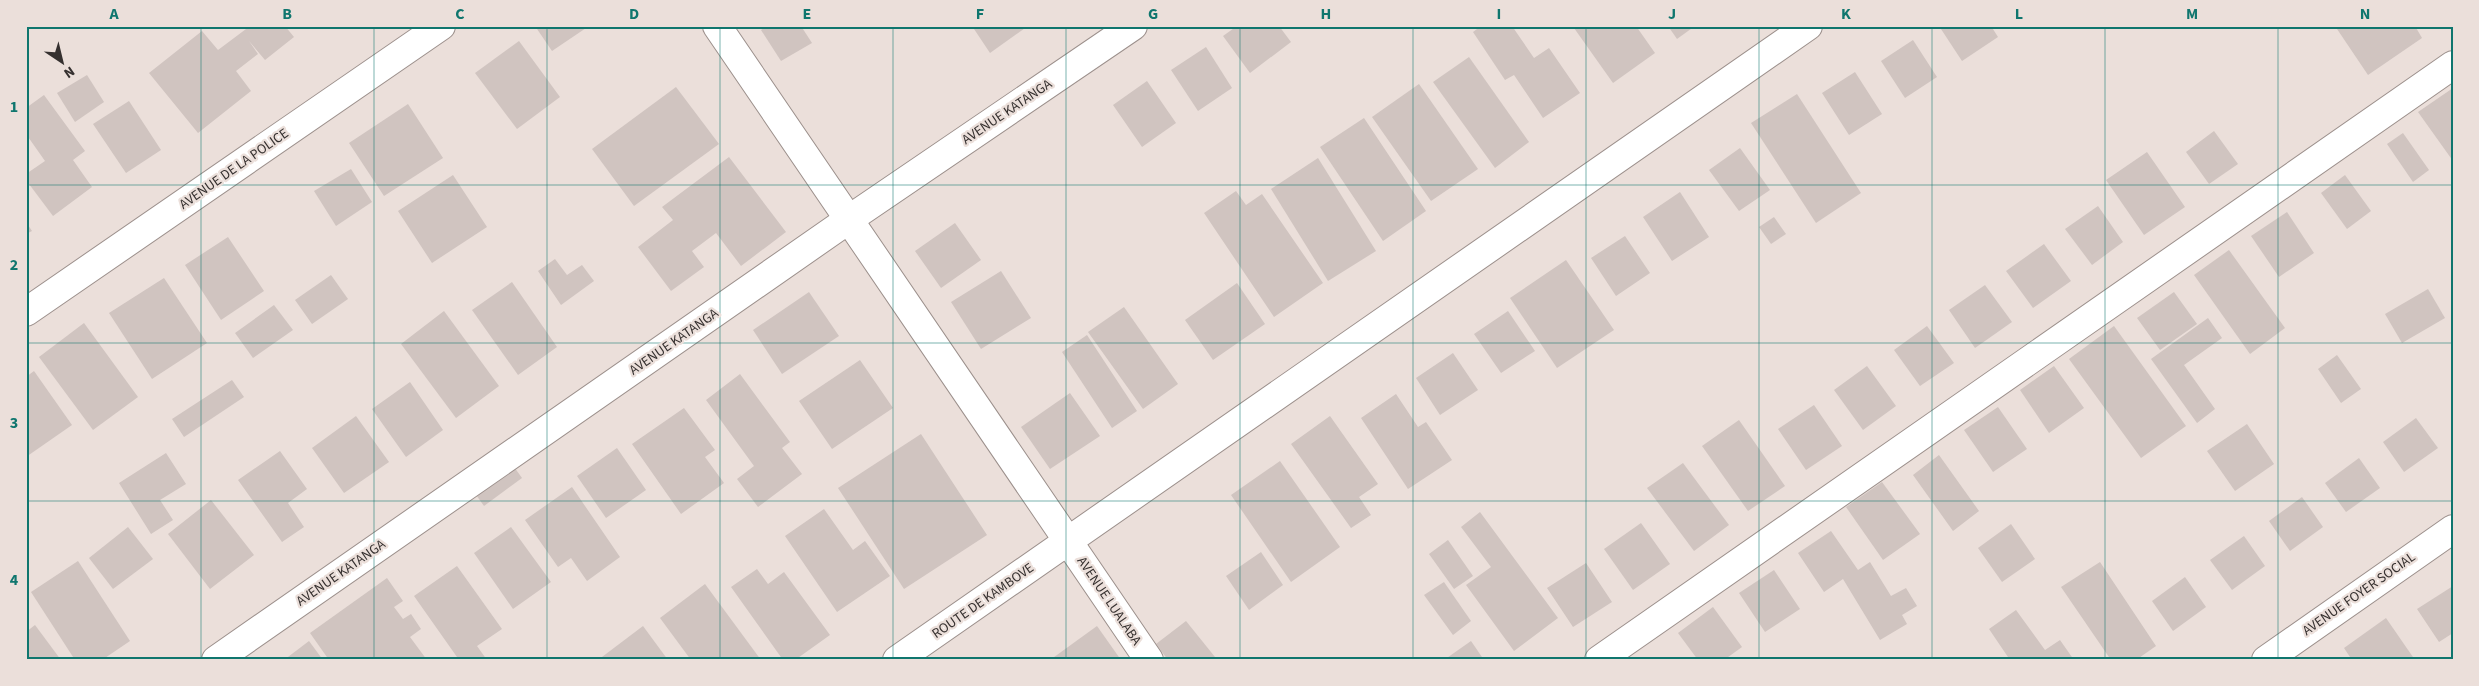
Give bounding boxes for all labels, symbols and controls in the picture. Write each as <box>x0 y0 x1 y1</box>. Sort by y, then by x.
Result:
text: A <box>108 3 119 25</box>
text: B <box>282 3 292 25</box>
text: C <box>455 3 465 25</box>
text: D <box>629 3 639 25</box>
text: E <box>803 3 811 25</box>
text: F <box>976 3 984 25</box>
text: G <box>1148 3 1158 25</box>
text: H <box>1321 3 1331 25</box>
text: I <box>1497 3 1501 25</box>
text: J <box>1668 3 1676 25</box>
text: K <box>1841 3 1851 25</box>
text: L <box>2015 3 2023 25</box>
text: M <box>2186 3 2198 25</box>
text: N <box>2360 3 2370 25</box>
north arrow <box>38 38 88 88</box>
text: N <box>59 61 78 83</box>
street label: AVENUE KATANGA <box>958 74 1056 150</box>
text: 1 <box>10 96 18 118</box>
street label: AVENUE DE LA POLICE <box>175 124 293 214</box>
text: 2 <box>10 254 18 276</box>
street label: AVENUE KATANGA <box>625 304 723 380</box>
text: 3 <box>10 412 18 434</box>
street label: AVENUE KATANGA <box>292 535 390 611</box>
street label: AVENUE FOYER SOCIAL <box>2298 547 2420 641</box>
street label: AVENUE LUALABA <box>1072 553 1146 650</box>
street label: ROUTE DE KAMBOVE <box>928 558 1038 644</box>
text: 4 <box>10 569 19 591</box>

